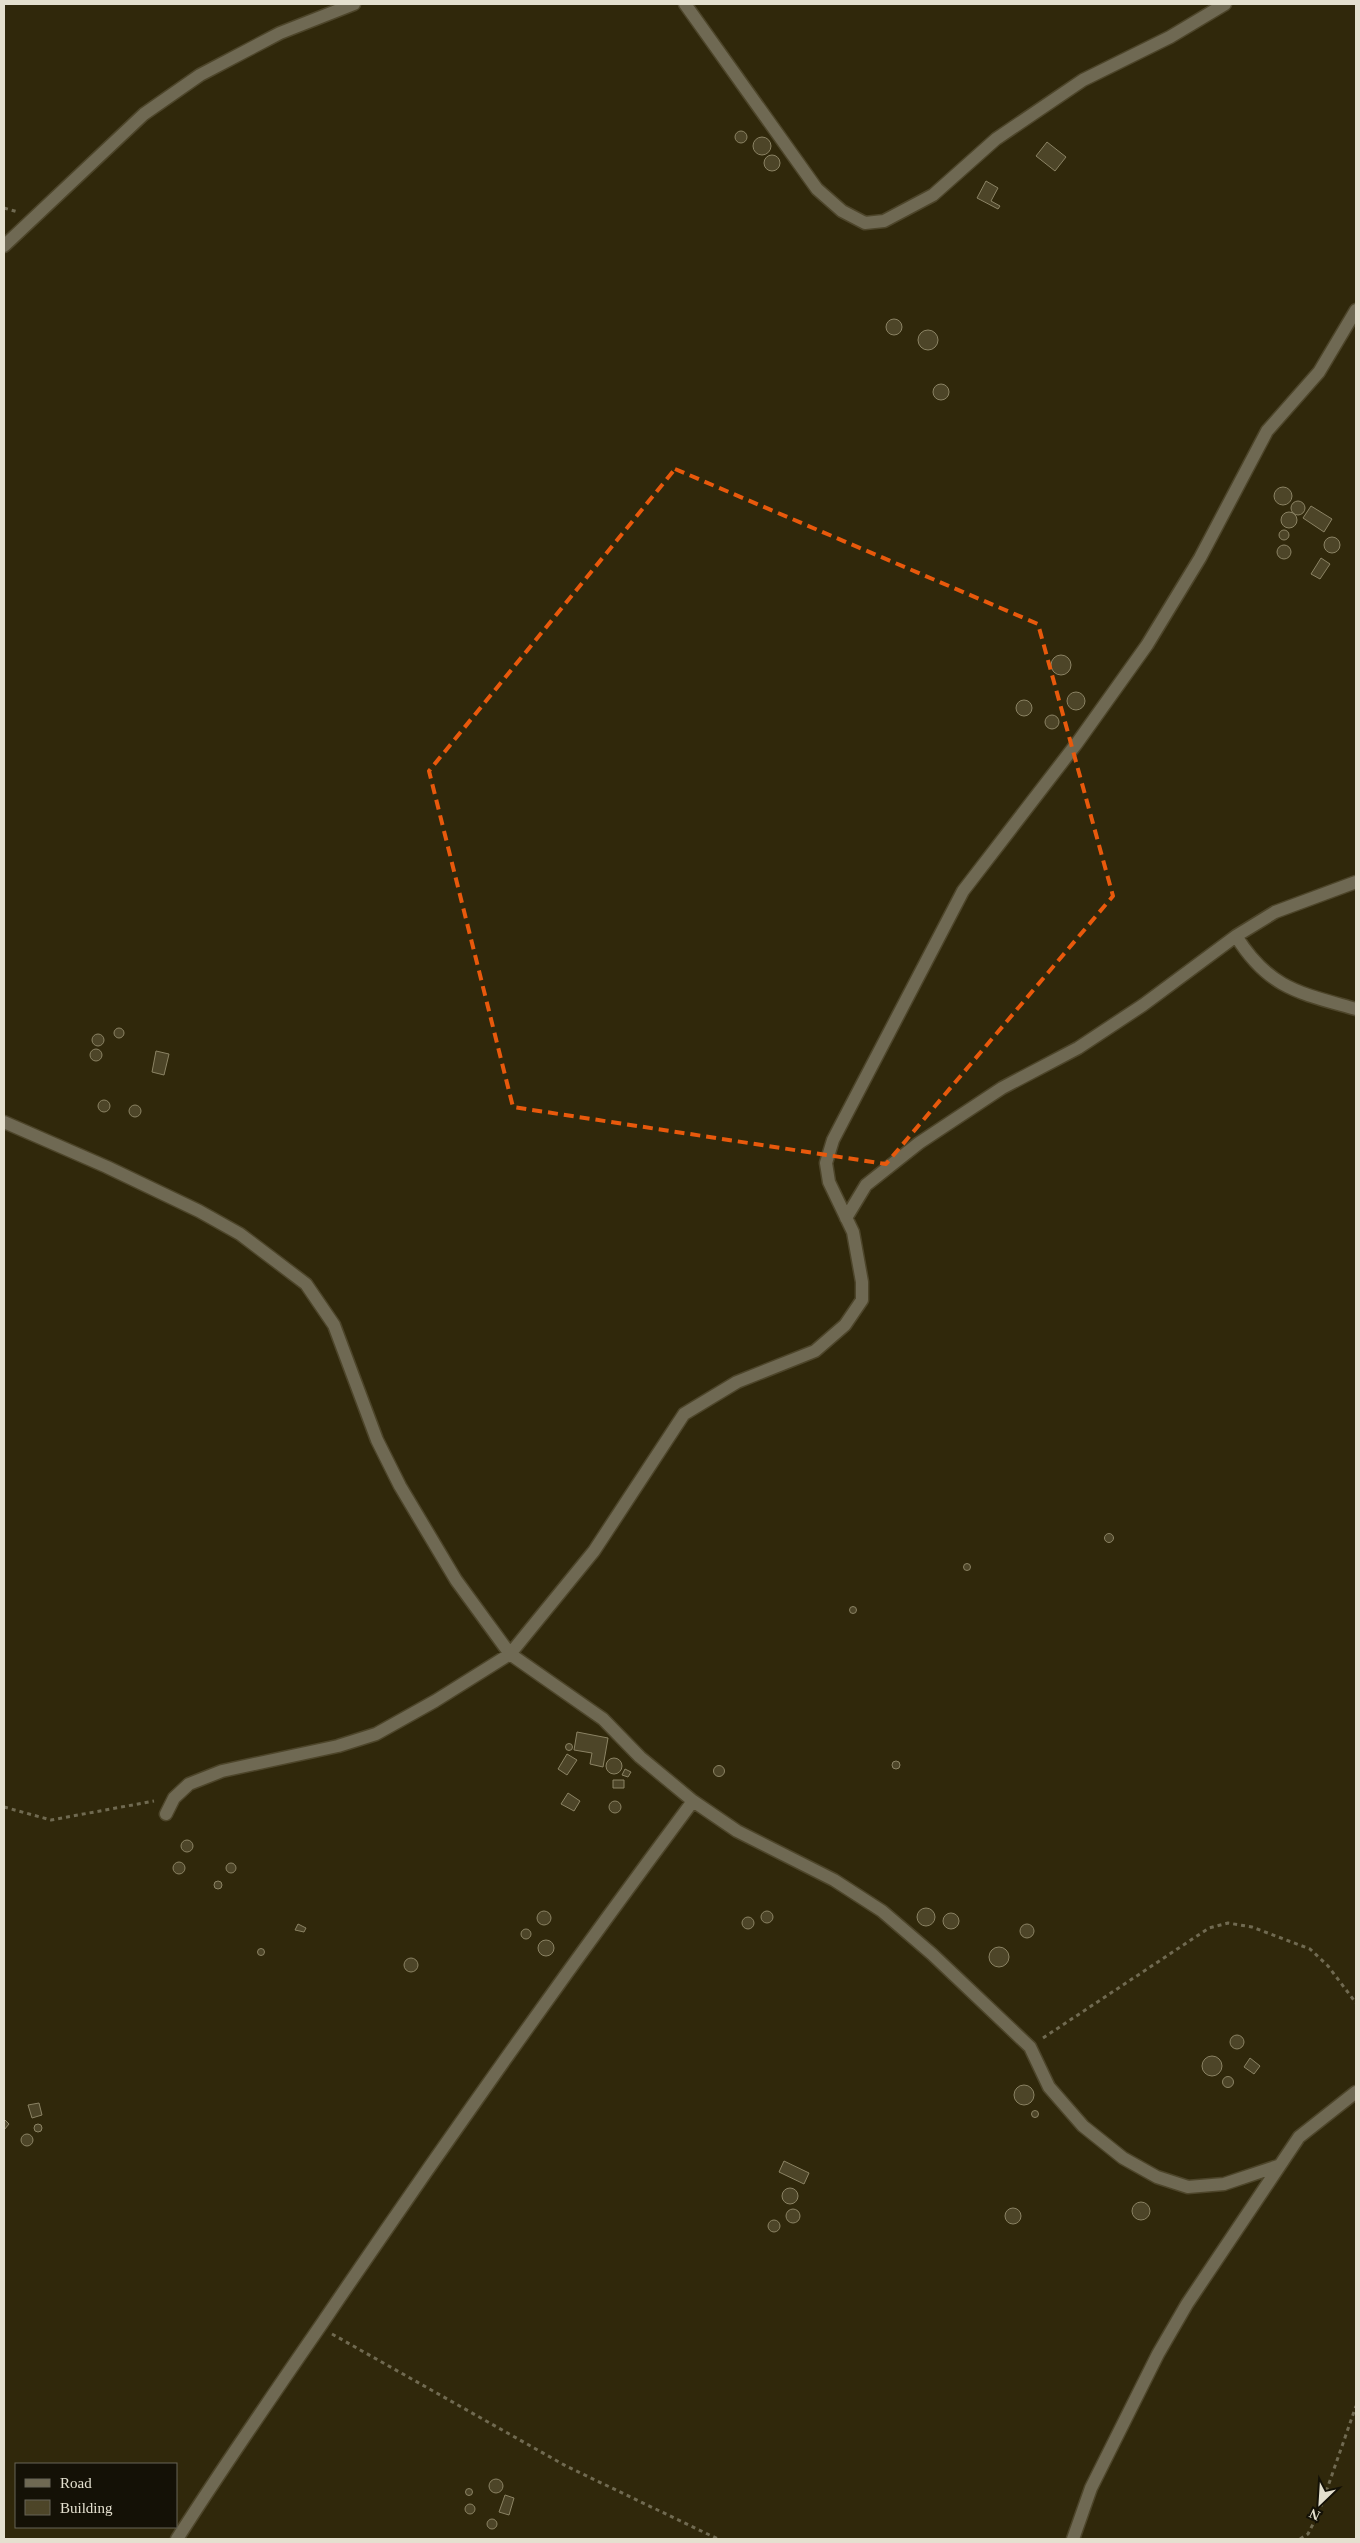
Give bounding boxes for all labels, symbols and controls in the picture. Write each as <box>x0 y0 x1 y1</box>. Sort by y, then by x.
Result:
legend <box>15 2463 178 2528</box>
text: Road <box>60 2475 92 2491</box>
north arrow <box>1295 2478 1345 2528</box>
text: Building <box>60 2500 113 2516</box>
text: N <box>1307 2505 1322 2523</box>

